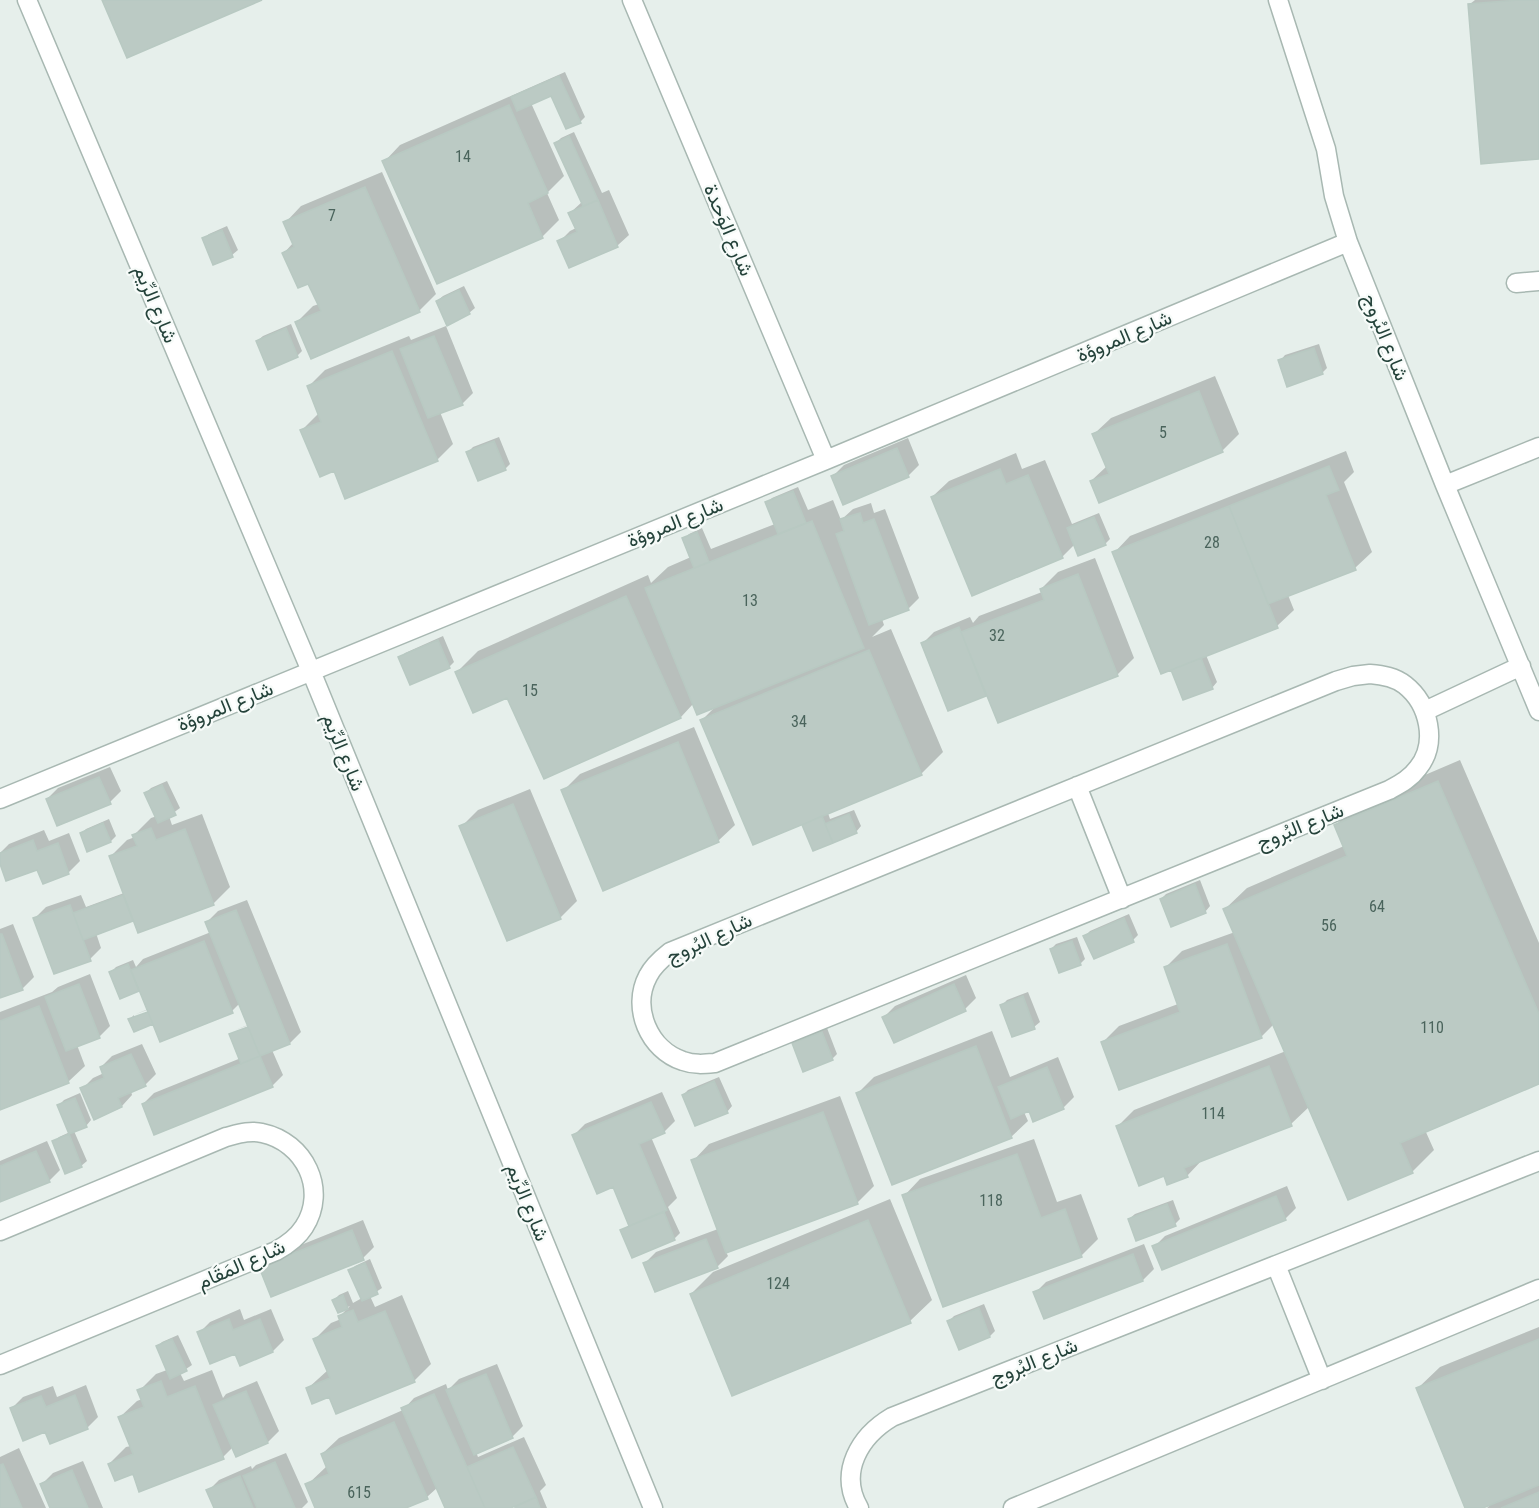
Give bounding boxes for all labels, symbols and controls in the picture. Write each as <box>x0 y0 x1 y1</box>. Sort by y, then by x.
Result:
house number: 14 <box>455 147 471 166</box>
street label: شارع الوَحدة <box>697 180 759 280</box>
house number: 7 <box>328 206 336 225</box>
street label: شارع الرِّيم <box>127 262 183 347</box>
street label: شارع البُروج <box>1356 290 1414 385</box>
street label: شارع المروؤة <box>1073 305 1176 369</box>
house number: 5 <box>1159 423 1167 442</box>
street label: شارع المروؤة <box>624 492 727 554</box>
house number: 28 <box>1204 533 1220 552</box>
house number: 13 <box>742 591 758 610</box>
house number: 32 <box>989 626 1005 645</box>
street label: شارع المروؤة <box>174 676 277 738</box>
house number: 15 <box>522 681 538 700</box>
street label: شارع الرِّيم <box>316 710 370 795</box>
house number: 34 <box>791 712 807 731</box>
street label: شارع البُروج <box>1253 798 1348 856</box>
house number: 64 <box>1369 897 1385 916</box>
street label: شارع البُروج <box>662 908 757 970</box>
house number: 56 <box>1321 916 1337 935</box>
house number: 110 <box>1420 1018 1444 1037</box>
house number: 114 <box>1201 1104 1225 1123</box>
street label: شارع الرِّيم <box>500 1160 554 1245</box>
house number: 118 <box>979 1191 1003 1210</box>
street label: شارع المَقَام <box>193 1234 290 1296</box>
house number: 124 <box>766 1274 790 1293</box>
street label: شارع البُروج <box>987 1333 1082 1391</box>
house number: 615 <box>347 1483 371 1502</box>

